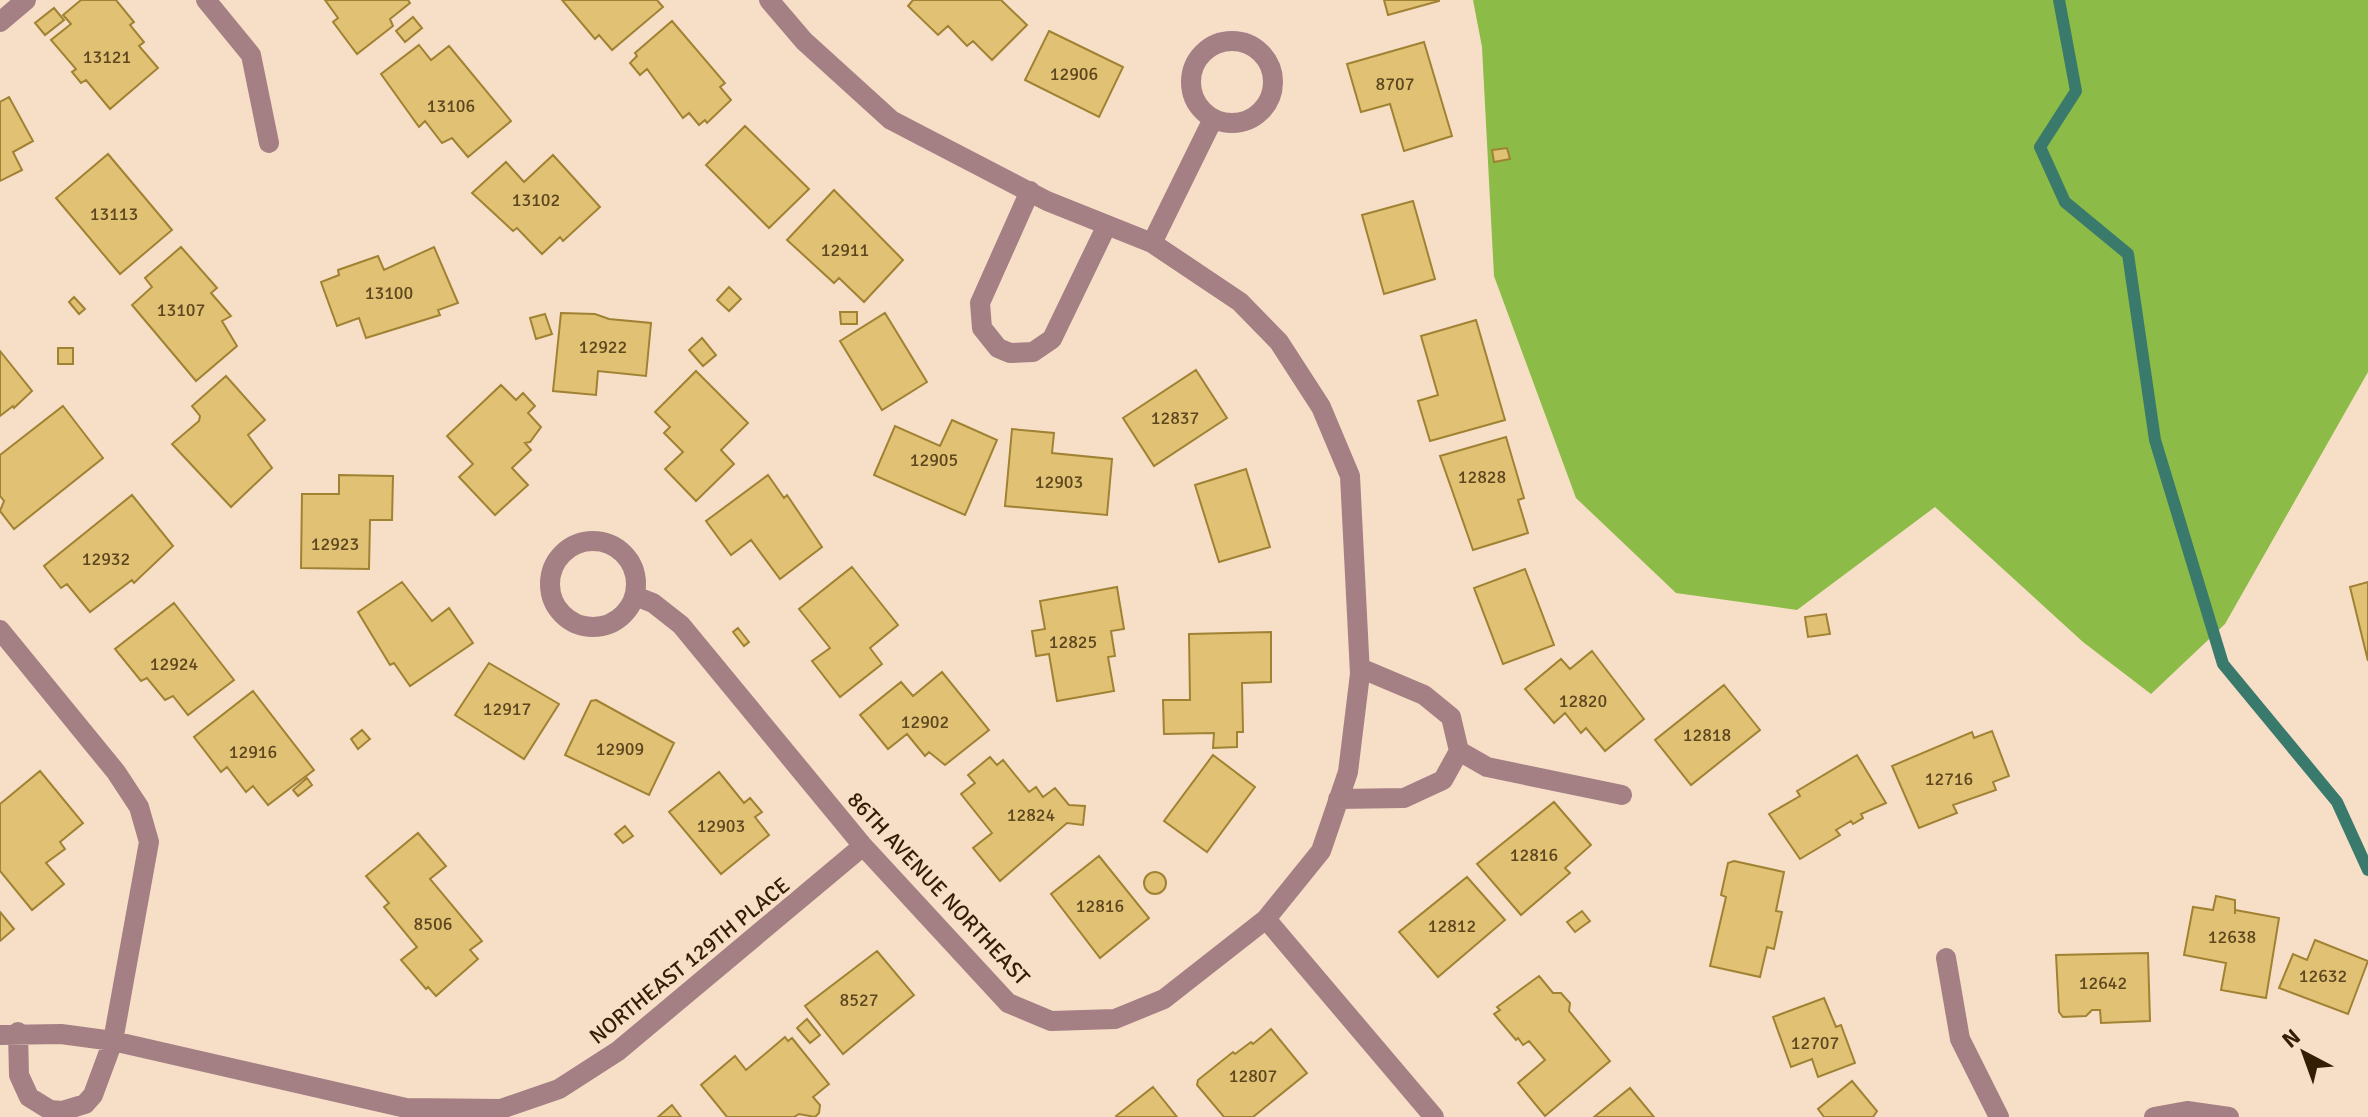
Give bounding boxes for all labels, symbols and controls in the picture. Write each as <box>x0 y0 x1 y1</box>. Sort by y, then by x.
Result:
house number: 13121 <box>83 46 131 68</box>
house number: 12906 <box>1050 63 1098 85</box>
house number: 8707 <box>1376 73 1414 95</box>
house number: 13106 <box>427 95 475 117</box>
house number: 13102 <box>512 189 560 211</box>
house number: 13113 <box>90 203 138 225</box>
house number: 12911 <box>821 239 869 261</box>
house number: 13100 <box>365 282 413 304</box>
house number: 13107 <box>157 299 205 321</box>
house number: 12922 <box>579 336 627 358</box>
house number: 12837 <box>1151 407 1199 429</box>
house number: 12905 <box>910 449 958 471</box>
house number: 12828 <box>1458 466 1506 488</box>
house number: 12903 <box>1035 471 1083 493</box>
house number: 12923 <box>311 533 359 555</box>
house number: 12932 <box>82 548 130 570</box>
house number: 12825 <box>1049 631 1097 653</box>
house number: 12924 <box>150 653 199 675</box>
house number: 12820 <box>1559 690 1607 712</box>
house number: 12917 <box>483 698 531 720</box>
house number: 12902 <box>901 711 949 733</box>
house number: 12818 <box>1683 724 1731 746</box>
house number: 12909 <box>596 738 644 760</box>
house number: 12916 <box>229 741 277 763</box>
house number: 12716 <box>1925 768 1973 790</box>
street label: 86TH AVENUE NORTHEAST <box>842 786 1036 991</box>
house number: 12824 <box>1007 804 1056 826</box>
house number: 12903 <box>697 815 745 837</box>
house number: 12816 <box>1510 844 1558 866</box>
street label: NORTHEAST 129TH PLACE <box>584 871 795 1050</box>
house number: 12816 <box>1076 895 1124 917</box>
house number: 8506 <box>414 913 452 935</box>
house number: 12812 <box>1428 915 1476 937</box>
house number: 12638 <box>2208 926 2256 948</box>
house number: 12632 <box>2299 965 2347 987</box>
house number: 12642 <box>2079 972 2127 994</box>
house number: 8527 <box>840 989 878 1011</box>
north arrow <box>2264 1013 2344 1093</box>
text: N <box>2277 1023 2306 1053</box>
house number: 12707 <box>1791 1032 1839 1054</box>
house number: 12807 <box>1229 1065 1277 1087</box>

